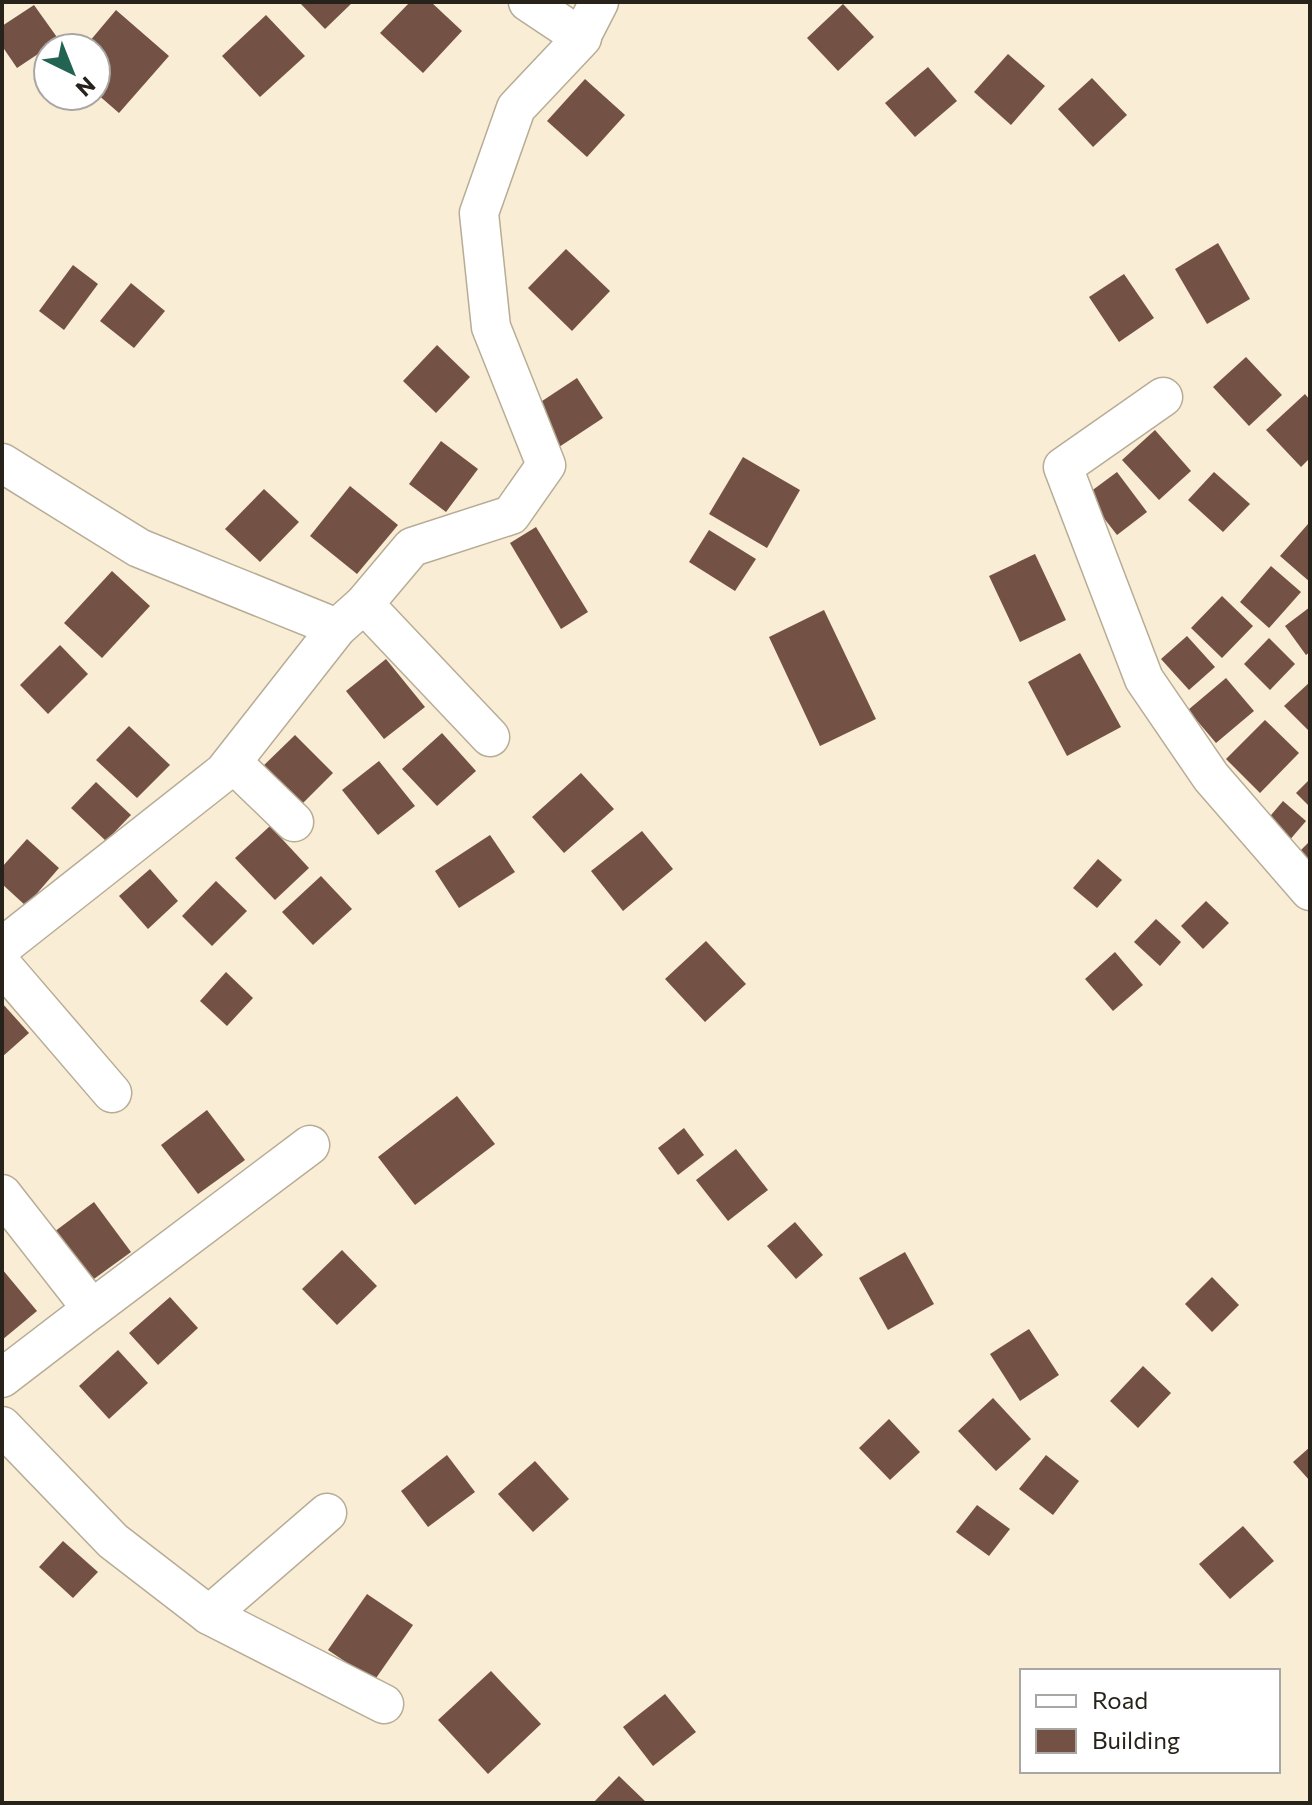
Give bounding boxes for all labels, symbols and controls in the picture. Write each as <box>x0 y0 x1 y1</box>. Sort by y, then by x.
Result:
north arrow <box>32 32 112 112</box>
text: N <box>71 71 101 102</box>
legend <box>1020 1669 1280 1773</box>
text: Road <box>1092 1685 1148 1714</box>
text: Building <box>1092 1725 1180 1754</box>

